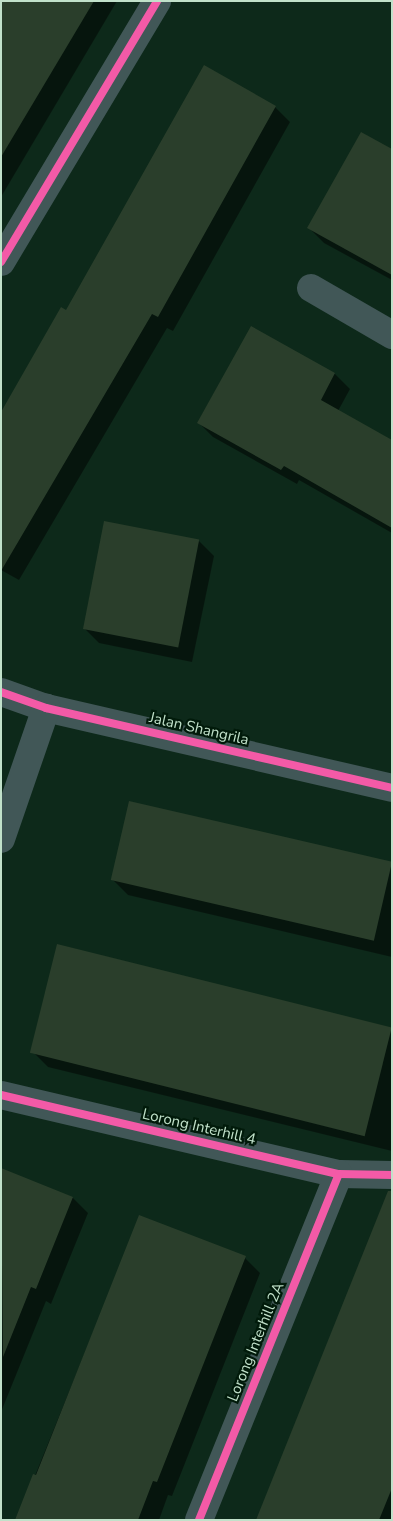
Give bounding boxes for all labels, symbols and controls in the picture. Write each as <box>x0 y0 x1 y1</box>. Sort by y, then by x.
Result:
street label: Jalan Shangrila <box>147 709 251 749</box>
street label: Lorong Interhill 4 <box>141 1105 257 1149</box>
street label: Lorong Interhill 2A <box>224 1280 288 1404</box>

